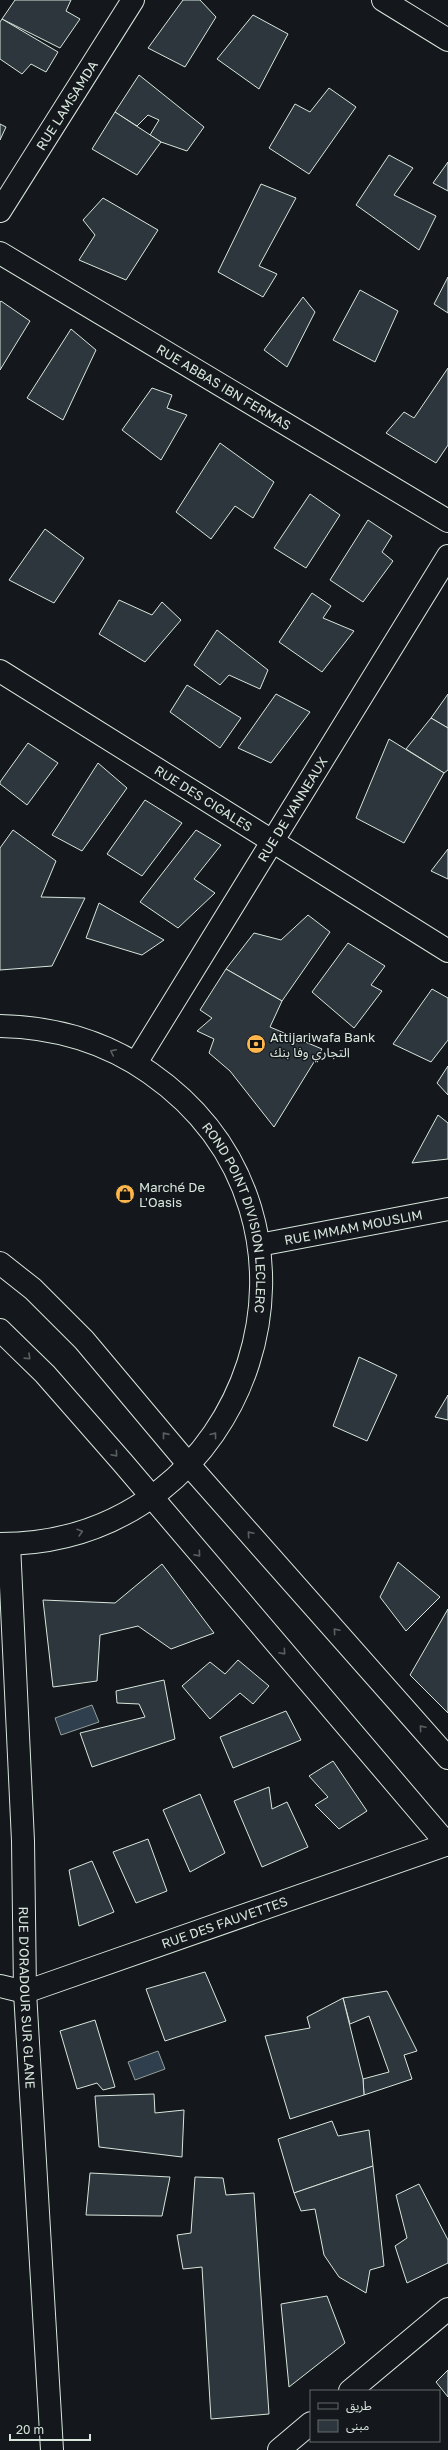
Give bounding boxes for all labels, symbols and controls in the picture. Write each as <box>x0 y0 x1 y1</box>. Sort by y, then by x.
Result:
street label: RUE LAMSAMDA <box>32 57 101 153</box>
street label: RUE ABBAS IBN FERMAS <box>154 341 294 433</box>
street label: RUE DE VANNEAUX <box>254 754 331 865</box>
street label: RUE DES CIGALES <box>152 762 255 835</box>
place label: Attijariwafa Bank التجاري وفا بنك <box>270 1029 376 1063</box>
bank icon: Attijariwafa Bank التجاري وفا بنك <box>245 1033 267 1055</box>
one-way arrow <box>110 1049 117 1057</box>
street label: ROND POINT DIVISION LECLERC <box>199 1119 269 1314</box>
place label: Marché De L'Oasis <box>139 1179 205 1210</box>
shop icon: Marché De L'Oasis <box>114 1183 136 1205</box>
street label: RUE IMMAM MOUSLIM <box>283 1206 424 1248</box>
one-way arrow <box>23 1353 31 1360</box>
one-way arrow <box>209 1432 216 1439</box>
one-way arrow <box>163 1433 170 1440</box>
one-way arrow <box>110 1449 118 1457</box>
one-way arrow <box>76 1528 83 1537</box>
one-way arrow <box>248 1531 255 1538</box>
one-way arrow <box>194 1549 201 1556</box>
one-way arrow <box>333 1628 341 1636</box>
one-way arrow <box>278 1648 285 1655</box>
one-way arrow <box>420 1726 427 1733</box>
street label: RUE DES FAUVETTES <box>159 1893 290 1952</box>
street label: RUE D'ORADOUR SUR GLANE <box>16 1906 39 2089</box>
legend <box>310 2390 440 2442</box>
text: طريق <box>346 2398 372 2414</box>
scale bar <box>10 2416 90 2442</box>
text: مبنى <box>346 2418 369 2433</box>
text: 20 m <box>16 2422 44 2437</box>

